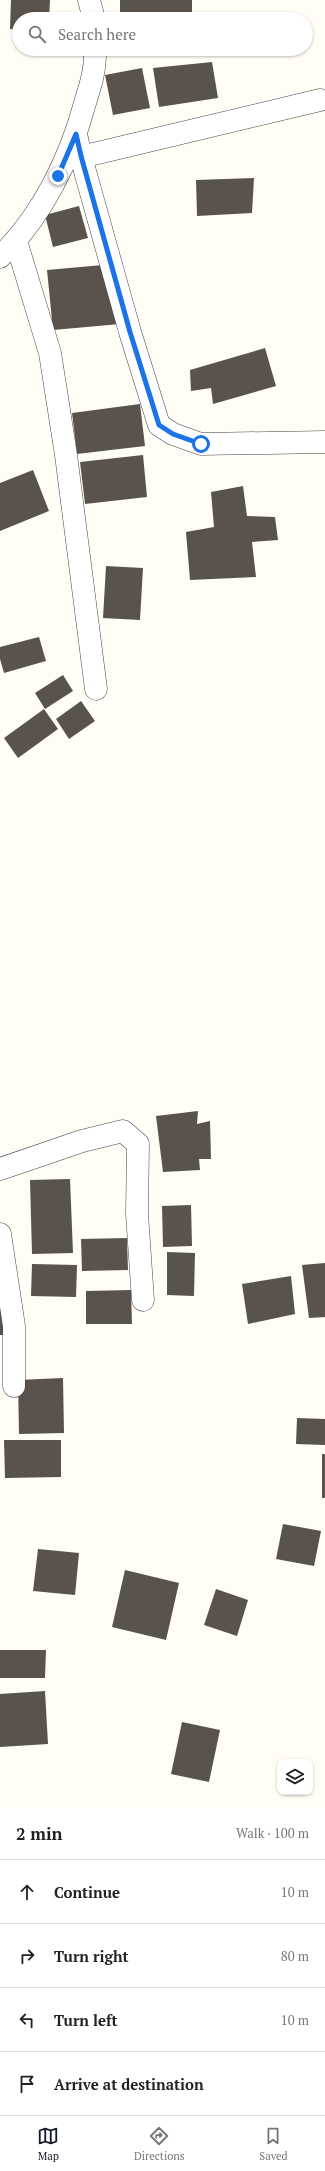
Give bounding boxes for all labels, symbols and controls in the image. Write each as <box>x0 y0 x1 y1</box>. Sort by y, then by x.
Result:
search box <box>12 12 313 56</box>
icon: search <box>26 23 48 45</box>
text: Search here <box>58 24 136 44</box>
route end <box>49 167 67 185</box>
route start <box>192 435 210 453</box>
map controls <box>277 1759 313 1795</box>
button: layers <box>277 1759 313 1795</box>
text: 2 min <box>16 1822 63 1845</box>
text: Walk · 100 m <box>236 1824 309 1842</box>
icon: ahead <box>16 1881 38 1903</box>
text: Continue <box>54 1882 120 1902</box>
text: 10 m <box>281 1883 309 1901</box>
icon: right <box>16 1945 38 1967</box>
text: Turn right <box>54 1946 129 1966</box>
text: 80 m <box>281 1947 309 1965</box>
icon: left <box>16 2009 38 2031</box>
text: Turn left <box>54 2010 118 2030</box>
text: 10 m <box>281 2011 309 2029</box>
icon: arrive <box>16 2073 38 2095</box>
text: Arrive at destination <box>54 2074 204 2094</box>
tab: Map <box>37 2125 59 2163</box>
tab: Directions <box>134 2125 185 2163</box>
tab: Saved <box>259 2125 288 2163</box>

